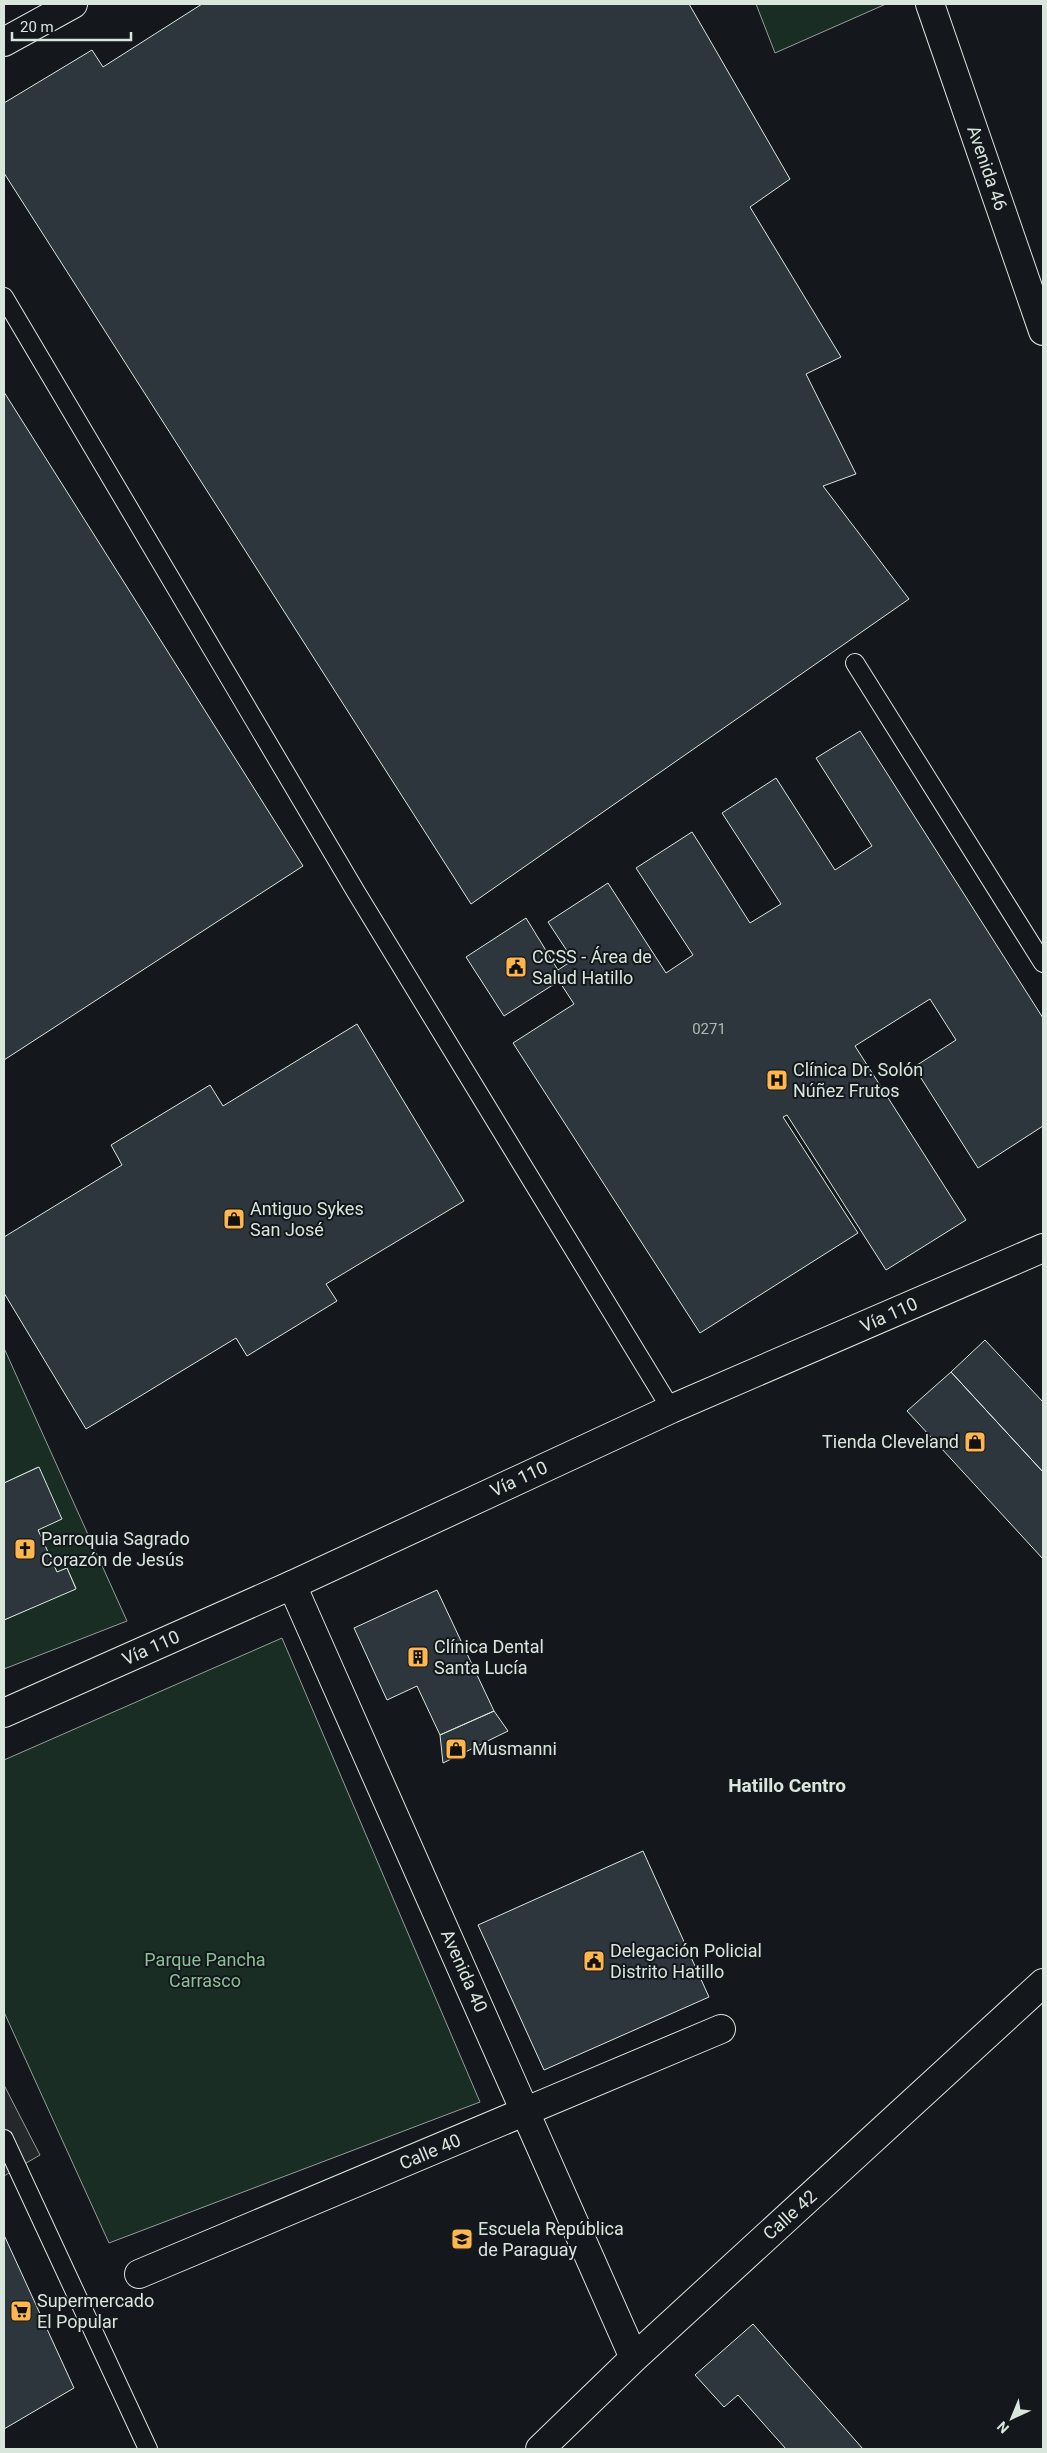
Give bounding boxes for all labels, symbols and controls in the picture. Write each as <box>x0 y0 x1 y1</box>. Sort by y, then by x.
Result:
scale bar <box>12 10 131 42</box>
text: 20 m <box>20 18 54 36</box>
street label: Avenida 46 <box>963 123 1012 213</box>
place label: CCSS - Área de Salud Hatillo <box>532 946 652 988</box>
public building icon: CCSS - Área de Salud Hatillo <box>504 955 528 979</box>
house number: 0271 <box>692 1020 726 1038</box>
place label: Clínica Dr. Solón Núñez Frutos <box>793 1059 923 1101</box>
hospital icon: Clínica Dr. Solón Núñez Frutos <box>765 1068 789 1092</box>
place label: Antiguo Sykes San José <box>250 1198 364 1240</box>
shop icon: Antiguo Sykes San José <box>222 1207 246 1231</box>
street label: Vía 110 <box>857 1293 921 1336</box>
shop icon: Tienda Cleveland <box>963 1430 987 1454</box>
place label: Tienda Cleveland <box>822 1431 959 1452</box>
street label: Vía 110 <box>487 1456 551 1501</box>
place label: Parroquia Sagrado Corazón de Jesús <box>41 1528 190 1570</box>
church icon: Parroquia Sagrado Corazón de Jesús <box>13 1537 37 1561</box>
street label: Vía 110 <box>119 1626 183 1669</box>
place label: Clínica Dental Santa Lucía <box>434 1636 544 1678</box>
building icon: Clínica Dental Santa Lucía <box>406 1645 430 1669</box>
shop icon: Musmanni <box>444 1737 468 1761</box>
place label: Musmanni <box>472 1738 557 1759</box>
district label: Hatillo Centro <box>728 1774 846 1797</box>
street label: Avenida 40 <box>437 1926 492 2015</box>
place label: Delegación Policial Distrito Hatillo <box>610 1940 762 1982</box>
park label: Parque Pancha Carrasco <box>144 1949 266 1991</box>
public building icon: Delegación Policial Distrito Hatillo <box>582 1949 606 1973</box>
street label: Calle 40 <box>396 2129 464 2174</box>
street label: Calle 42 <box>759 2185 821 2244</box>
place label: Escuela República de Paraguay <box>478 2218 624 2260</box>
school or university icon: Escuela República de Paraguay <box>450 2227 474 2251</box>
place label: Supermercado El Popular <box>37 2290 154 2332</box>
supermarket icon: Supermercado El Popular <box>9 2299 33 2323</box>
north arrow <box>987 2393 1037 2443</box>
text: N <box>994 2418 1012 2437</box>

